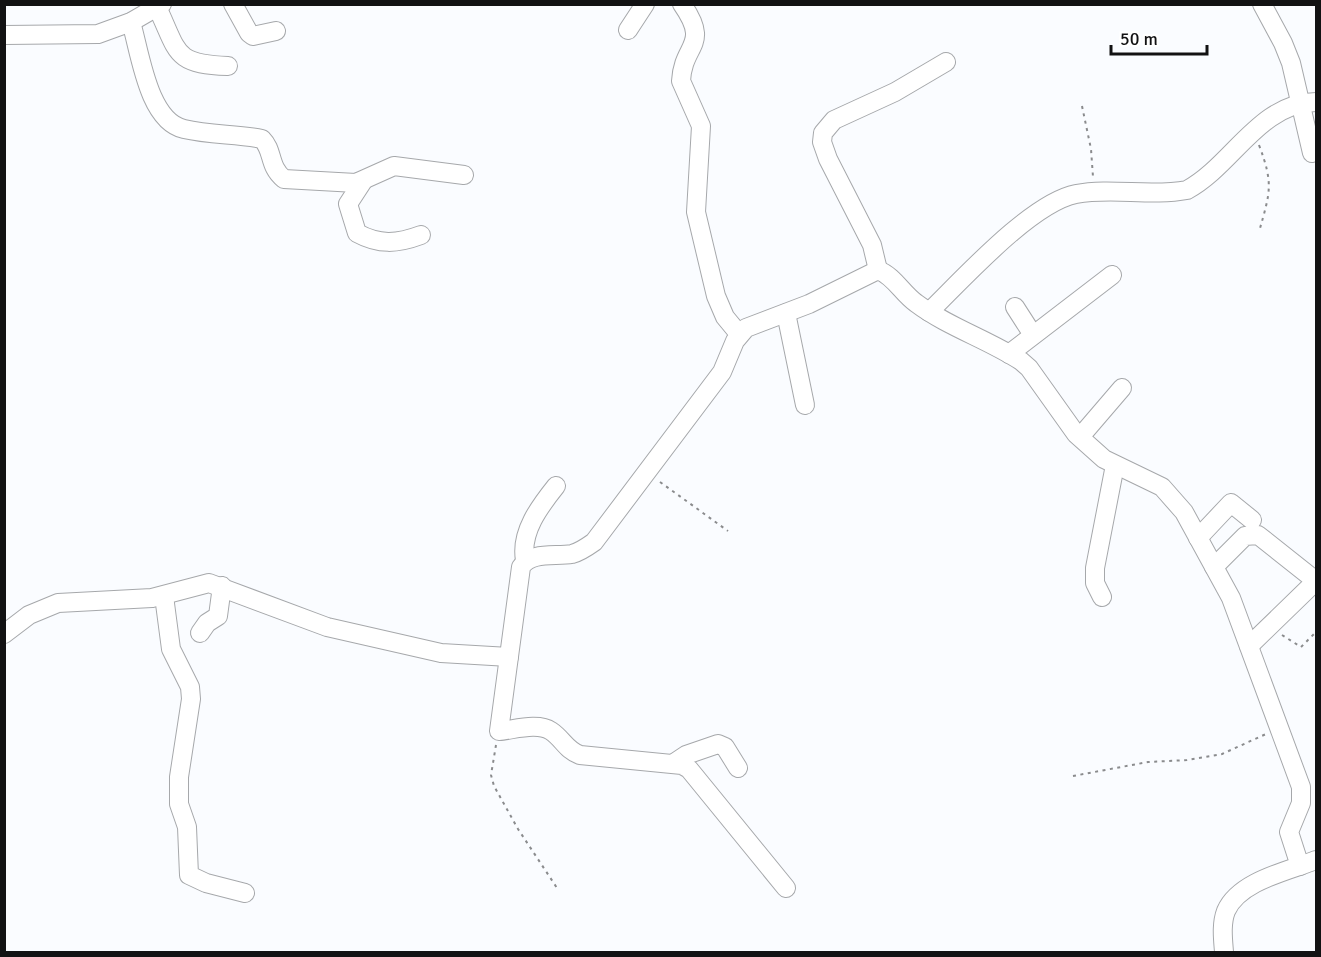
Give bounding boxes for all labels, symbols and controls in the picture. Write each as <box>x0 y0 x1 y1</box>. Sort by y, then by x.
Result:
scale bar <box>1111 18 1207 56</box>
text: 50 m <box>1120 28 1158 50</box>

